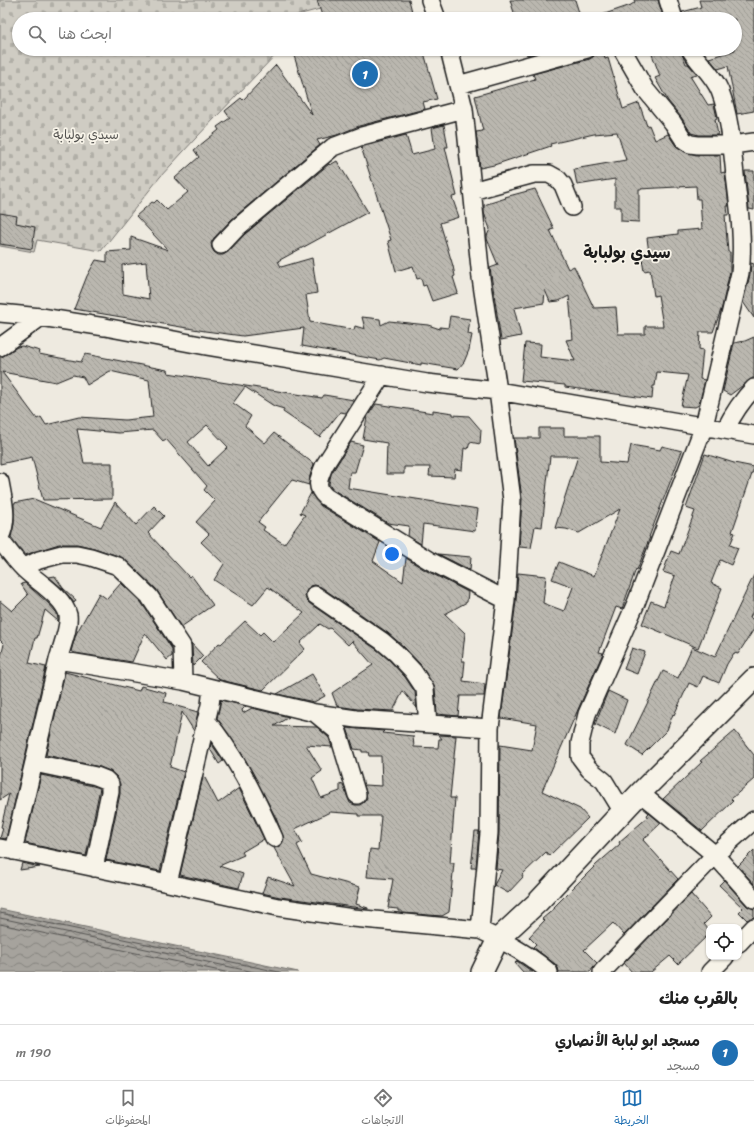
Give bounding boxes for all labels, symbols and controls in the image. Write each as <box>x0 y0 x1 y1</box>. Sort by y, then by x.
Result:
search box <box>12 12 742 56</box>
text: ابحث هنا <box>58 21 112 47</box>
icon: search <box>26 23 48 45</box>
pin: 1 <box>352 59 378 89</box>
park label: سيدي بولبابة <box>53 123 119 146</box>
district label: سيدي بولبابة <box>583 237 671 267</box>
your location <box>382 544 402 564</box>
map controls <box>706 924 742 960</box>
button: locate <box>706 924 742 960</box>
text: بالقرب منك <box>659 983 738 1013</box>
text: مسجد ابو لبابة الأنصاري <box>555 1028 700 1054</box>
text: 190 m <box>16 1041 51 1064</box>
text: 1 <box>722 1041 728 1064</box>
text: مسجد <box>667 1054 700 1077</box>
tab: المحفوظات <box>105 1087 151 1130</box>
tab: الاتجاهات <box>361 1087 404 1130</box>
tab: الخريطة <box>614 1087 649 1130</box>

